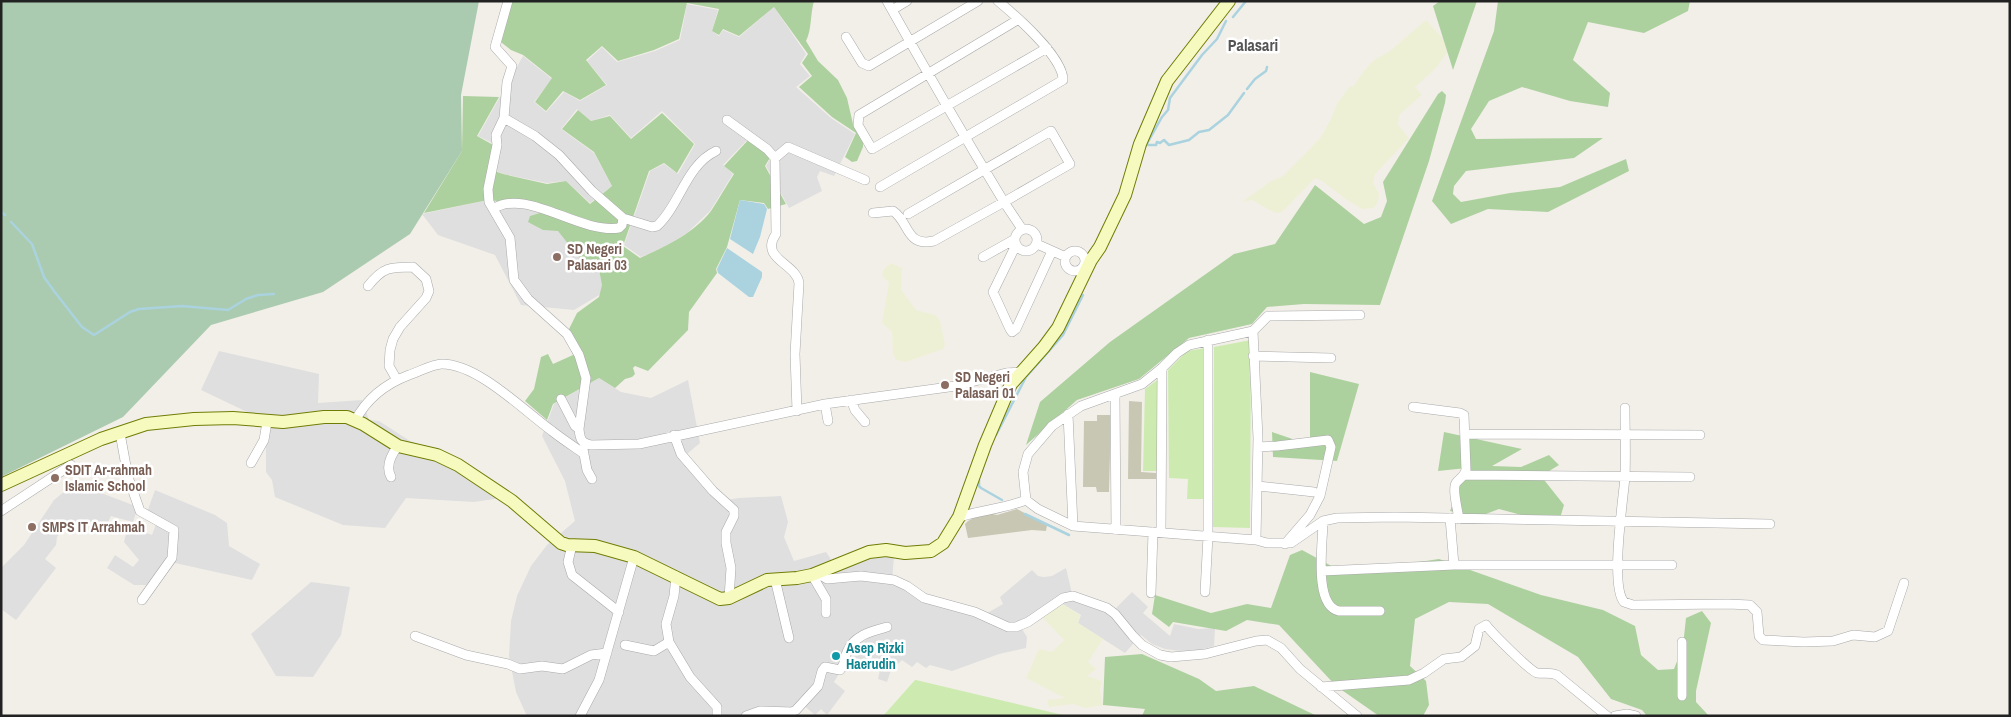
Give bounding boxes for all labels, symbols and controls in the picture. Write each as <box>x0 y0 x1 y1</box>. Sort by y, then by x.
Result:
district label: Palasari <box>1228 34 1278 56</box>
place label: SD Negeri Palasari 03 <box>567 240 627 274</box>
marker: SD Negeri Palasari 03 <box>551 251 563 263</box>
place label: SD Negeri Palasari 01 <box>955 368 1016 402</box>
marker: SD Negeri Palasari 01 <box>939 379 951 391</box>
place label: SDIT Ar-rahmah Islamic School <box>65 461 152 495</box>
marker: SDIT Ar-rahmah Islamic School <box>49 472 61 484</box>
place label: SMPS IT Arrahmah <box>42 518 145 536</box>
marker: SMPS IT Arrahmah <box>26 521 38 533</box>
place label: Asep Rizki Haerudin <box>846 639 904 673</box>
marker: Asep Rizki Haerudin <box>830 650 842 662</box>

